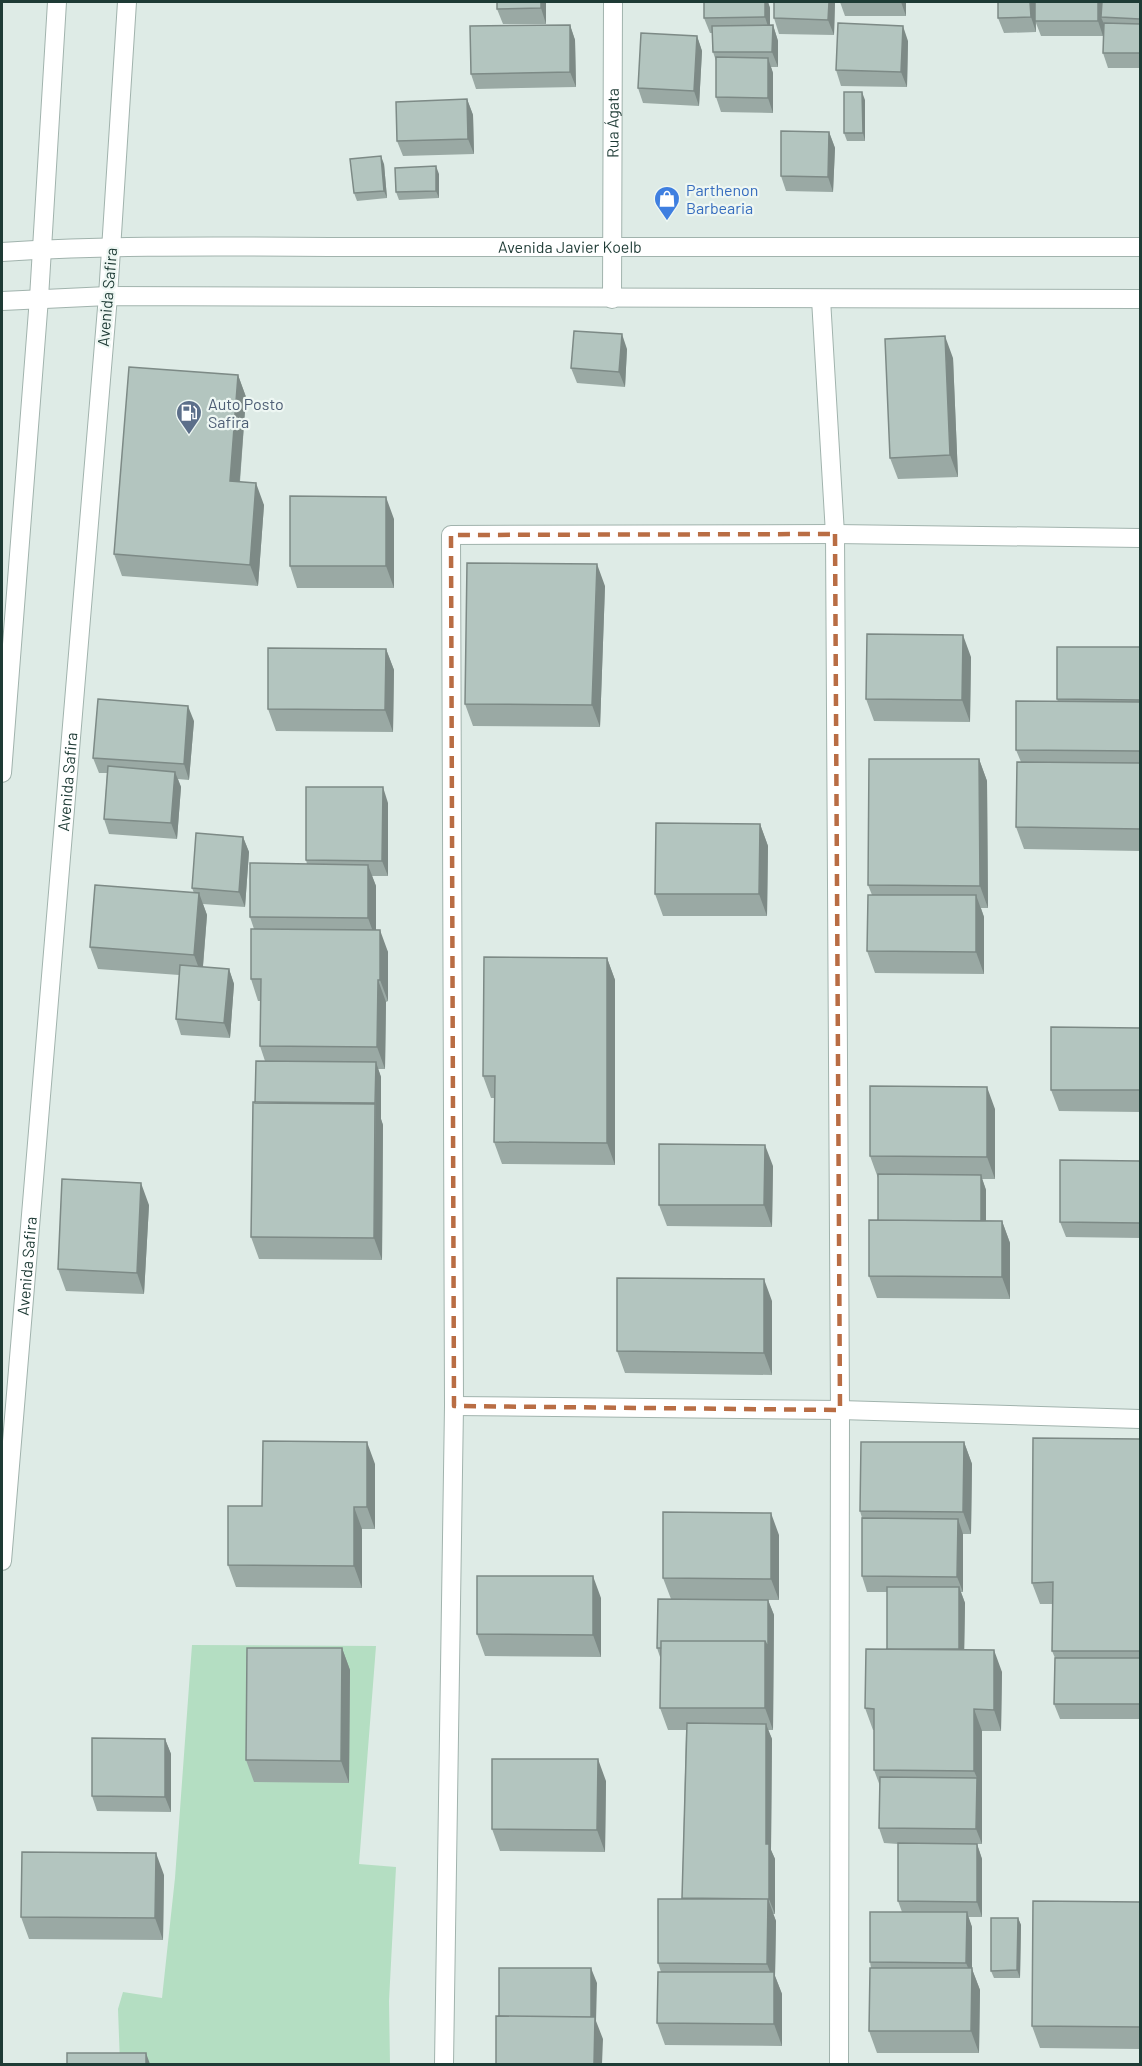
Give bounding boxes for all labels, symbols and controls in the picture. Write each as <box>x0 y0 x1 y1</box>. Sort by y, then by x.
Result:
street label: Rua Ágata <box>602 88 622 158</box>
place label: Parthenon Barbearia <box>686 180 758 217</box>
shop icon: Parthenon Barbearia <box>652 184 682 222</box>
street label: Avenida Javier Koelb <box>498 237 642 256</box>
street label: Avenida Safira <box>93 247 120 347</box>
place label: Auto Posto Safira <box>208 394 284 431</box>
fuel station icon: Auto Posto Safira <box>174 398 204 436</box>
street label: Avenida Safira <box>53 731 80 832</box>
street label: Avenida Safira <box>13 1216 40 1316</box>

